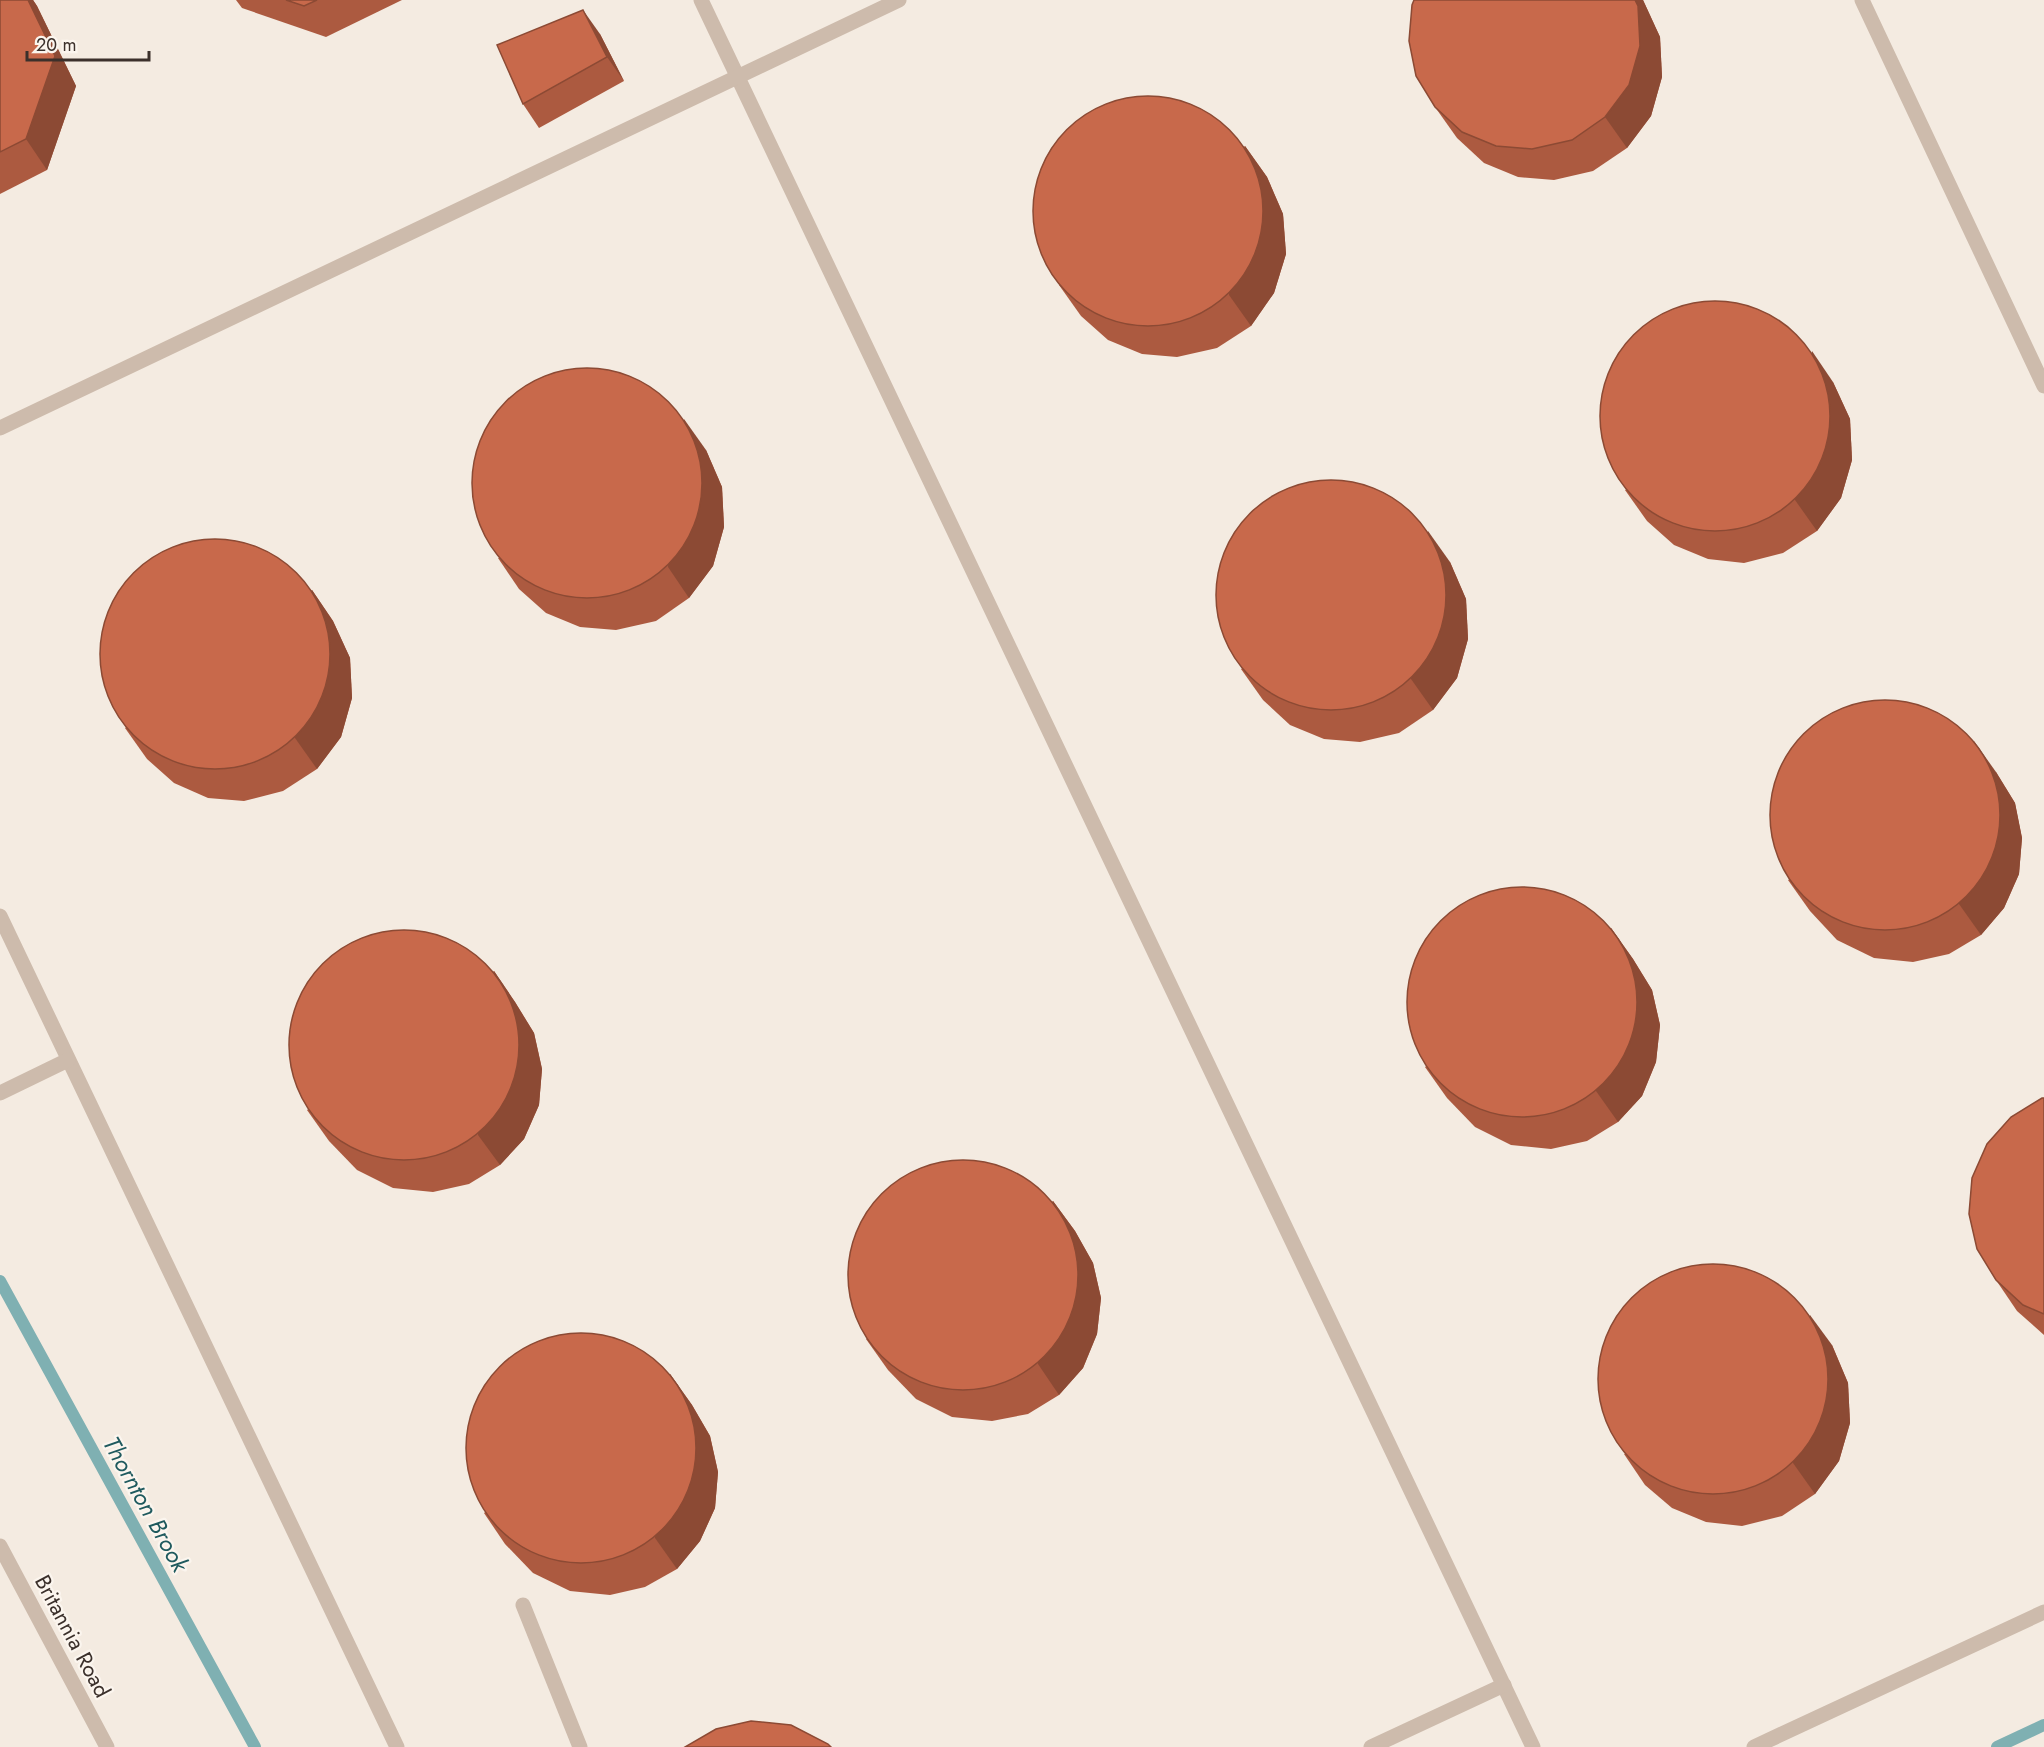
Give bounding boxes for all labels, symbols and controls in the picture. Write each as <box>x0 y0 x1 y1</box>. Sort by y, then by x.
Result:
scale bar <box>27 24 148 62</box>
text: 20 m <box>36 32 76 58</box>
water label: Thornton Brook <box>94 1430 199 1580</box>
street label: Britannia Road <box>27 1569 119 1703</box>

